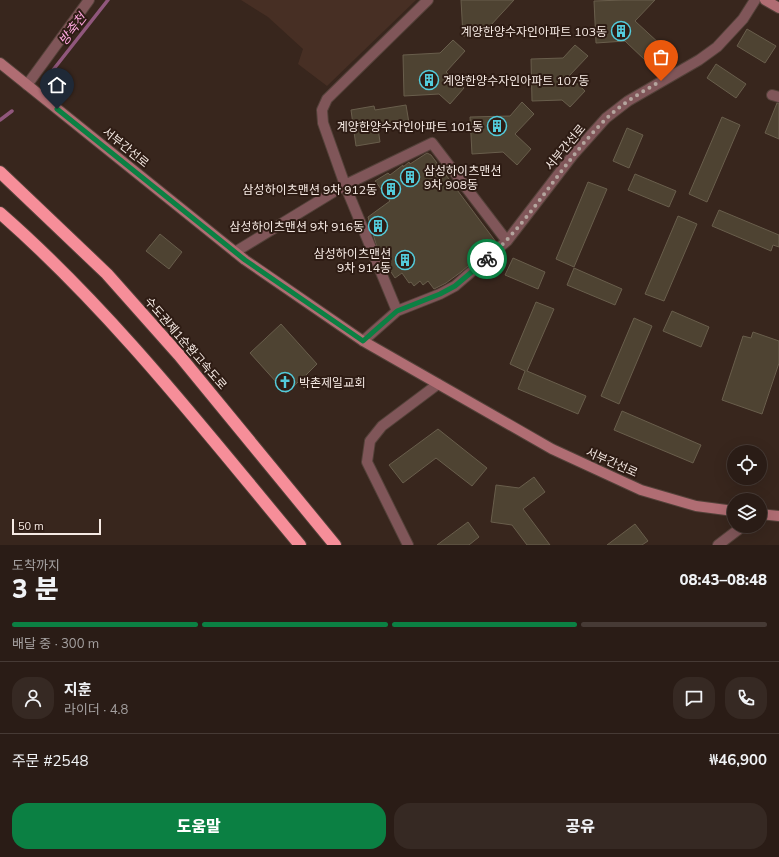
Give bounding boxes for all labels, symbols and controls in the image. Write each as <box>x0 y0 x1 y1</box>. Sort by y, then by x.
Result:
water label: 방축천 <box>55 9 90 48</box>
building icon: 계양한양수자인아파트 103동 <box>610 20 632 42</box>
place label: 계양한양수자인아파트 103동 <box>461 24 607 39</box>
pin <box>644 40 678 81</box>
icon: bag <box>650 46 672 68</box>
pin <box>40 68 74 109</box>
building icon: 계양한양수자인아파트 107동 <box>418 69 440 91</box>
place label: 계양한양수자인아파트 107동 <box>443 73 589 88</box>
icon: home <box>46 74 68 96</box>
building icon: 계양한양수자인아파트 101동 <box>486 115 508 137</box>
place label: 계양한양수자인아파트 101동 <box>337 119 483 134</box>
street label: 서부간선로 <box>542 121 588 173</box>
street label: 서부간선로 <box>100 124 152 170</box>
place label: 삼성하이츠맨션 9차 908동 <box>424 163 501 192</box>
building icon: 삼성하이츠맨션 9차 908동 <box>399 166 421 188</box>
building icon: 삼성하이츠맨션 9차 912동 <box>380 178 402 200</box>
place label: 삼성하이츠맨션 9차 912동 <box>243 182 377 197</box>
building icon: 삼성하이츠맨션 9차 916동 <box>367 215 389 237</box>
place label: 삼성하이츠맨션 9차 916동 <box>230 219 364 234</box>
courier <box>467 239 507 279</box>
place label: 삼성하이츠맨션 9차 914동 <box>314 246 391 275</box>
icon: bike <box>476 248 498 270</box>
building icon: 삼성하이츠맨션 9차 914동 <box>394 249 416 271</box>
street label: 수도권제1순환고속도로 <box>142 294 230 392</box>
church icon: 박촌제일교회 <box>274 371 296 393</box>
place label: 박촌제일교회 <box>299 375 365 390</box>
street label: 서부간선로 <box>584 444 640 480</box>
map controls <box>727 445 767 533</box>
button: locate <box>727 445 767 485</box>
button: layers <box>727 493 767 533</box>
scale bar <box>12 517 101 536</box>
text: 50 m <box>18 519 44 533</box>
text: 도착까지 <box>12 557 60 573</box>
text: 08:43–08:48 <box>680 570 767 589</box>
text: 3 분 <box>12 572 59 605</box>
text: 배달 중 · 300 m <box>12 635 99 651</box>
button: person <box>12 677 54 719</box>
button: chat <box>673 677 715 719</box>
button: phone <box>725 677 767 719</box>
text: 지훈 <box>64 680 92 699</box>
text: 라이더 · 4.8 <box>64 701 128 717</box>
text: ₩46,900 <box>709 750 767 769</box>
text: 주문 #2548 <box>12 751 89 770</box>
button: 도움말 <box>12 803 386 849</box>
button: 공유 <box>394 803 767 849</box>

